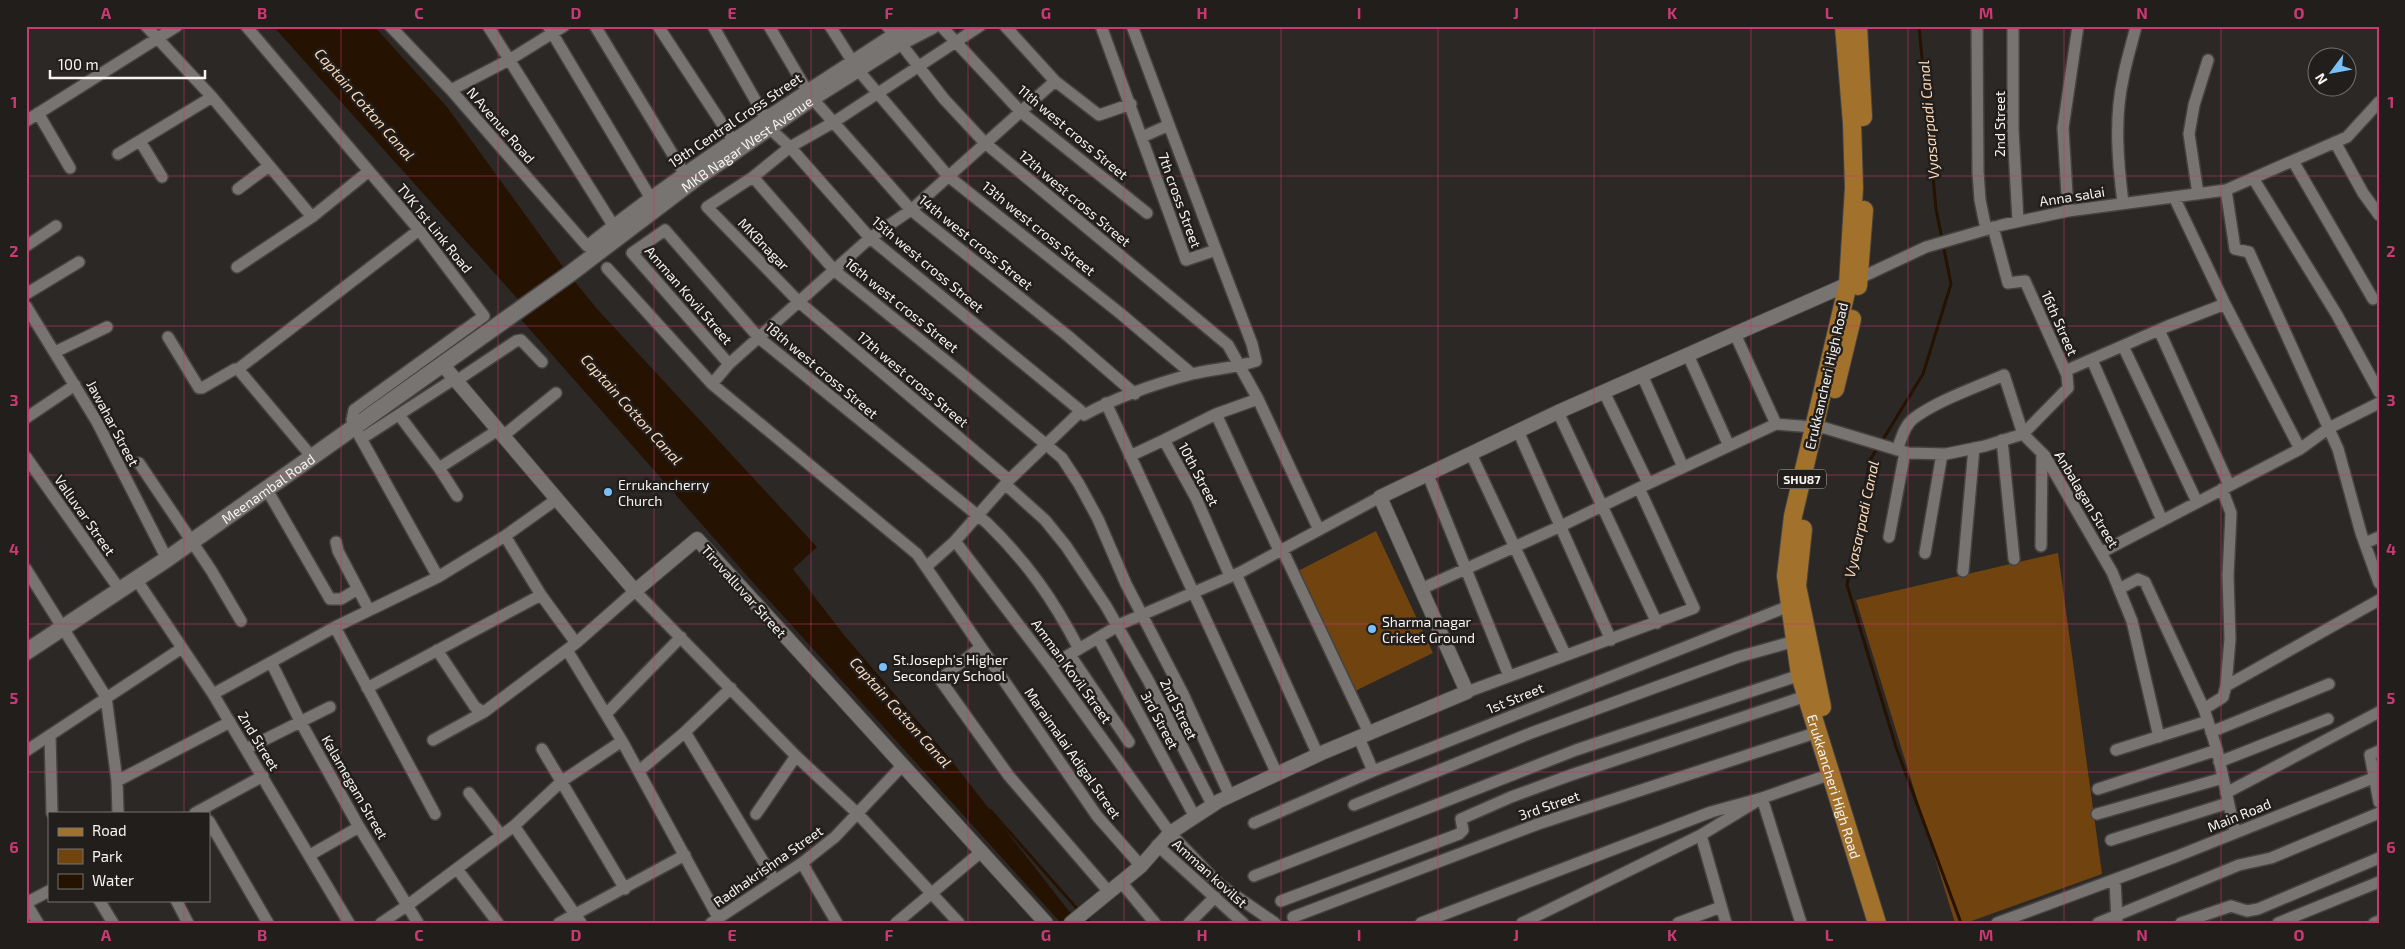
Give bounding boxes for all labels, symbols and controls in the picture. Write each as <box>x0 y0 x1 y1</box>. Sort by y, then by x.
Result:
text: A <box>101 3 112 22</box>
text: B <box>257 3 267 22</box>
text: C <box>414 3 424 22</box>
text: D <box>571 3 582 22</box>
text: E <box>727 3 737 22</box>
text: F <box>885 3 894 22</box>
text: G <box>1041 3 1051 22</box>
text: H <box>1196 3 1208 22</box>
text: I <box>1357 3 1361 22</box>
text: J <box>1513 3 1519 22</box>
text: K <box>1667 3 1678 22</box>
text: L <box>1825 3 1834 22</box>
text: M <box>1979 3 1993 22</box>
text: N <box>2136 3 2148 22</box>
text: O <box>2293 3 2305 22</box>
water label: Captain Cotton Canal <box>311 44 419 164</box>
scale bar <box>50 48 205 80</box>
north arrow <box>2308 48 2358 98</box>
text: 100 m <box>58 55 99 73</box>
water label: Vyasarpadi Canal <box>1914 60 1943 180</box>
street label: 19th Central Cross Street <box>665 69 805 171</box>
text: N <box>2311 70 2330 88</box>
street label: 11th west cross Street <box>1014 81 1132 183</box>
street label: N Avenue Road <box>463 84 539 166</box>
street label: 2nd Street <box>1991 91 2008 157</box>
text: 1 <box>11 92 17 111</box>
street label: MKB Nagar West Avenue <box>677 92 816 195</box>
text: 1 <box>2388 92 2394 111</box>
street label: 12th west cross Street <box>1016 146 1134 250</box>
street label: 7th cross Street <box>1155 150 1205 250</box>
street label: 13th west cross Street <box>979 177 1099 279</box>
street label: TVK 1st Link Road <box>394 180 476 276</box>
street label: Anna salai <box>2038 182 2106 210</box>
street label: 14th west cross Street <box>916 191 1036 293</box>
street label: 15th west cross Street <box>869 212 987 316</box>
street label: MKBnagar <box>735 214 793 274</box>
text: 2 <box>9 241 19 260</box>
text: 2 <box>2386 241 2396 260</box>
street label: Amman Kovil Street <box>642 242 736 348</box>
street label: 16th west cross Street <box>842 254 962 356</box>
street label: 16th Street <box>2038 288 2082 358</box>
street label: Erukkancheri High Road <box>1801 301 1851 451</box>
street label: 18th west cross Street <box>762 318 882 422</box>
street label: 17th west cross Street <box>854 327 972 431</box>
water label: Captain Cotton Canal <box>578 350 686 468</box>
street label: Jawahar Street <box>83 377 143 469</box>
text: 3 <box>9 390 19 409</box>
text: 3 <box>2386 390 2396 409</box>
street label: 10th Street <box>1175 439 1223 509</box>
street label: Anbalagan Street <box>2051 447 2123 551</box>
street label: Meenambal Road <box>218 449 318 527</box>
water label: Vyasarpadi Canal <box>1840 459 1883 579</box>
road number: SHU87 <box>1778 469 1826 488</box>
street label: Valluvar Street <box>51 471 119 559</box>
place label: Errukancherry Church <box>618 476 710 509</box>
marker: Errukancherry Church <box>602 486 614 498</box>
text: 4 <box>9 539 19 558</box>
text: 4 <box>2386 539 2396 558</box>
street label: Tiruvalluvar Street <box>698 541 790 641</box>
place label: Sharma nagar Cricket Ground <box>1382 613 1475 646</box>
street label: Amman Kovil Street <box>1028 615 1116 727</box>
marker: Sharma nagar Cricket Ground <box>1366 623 1378 635</box>
place label: St.Joseph's Higher Secondary School <box>893 651 1008 684</box>
water label: Captain Cotton Canal <box>847 653 955 771</box>
marker: St.Joseph's Higher Secondary School <box>877 661 889 673</box>
street label: 2nd Street <box>1157 676 1201 742</box>
street label: 1st Street <box>1484 679 1546 717</box>
street label: Maraimalai Adigal Street <box>1021 684 1125 822</box>
text: 5 <box>10 688 19 707</box>
street label: 3rd Street <box>1138 688 1182 752</box>
text: 5 <box>2387 688 2396 707</box>
street label: 2nd Street <box>235 708 283 774</box>
street label: Erukkancheri High Road <box>1804 712 1865 861</box>
street label: Kalamegam Street <box>318 732 392 842</box>
street label: 3rd Street <box>1516 787 1582 823</box>
street label: Main Road <box>2205 795 2273 835</box>
legend <box>48 812 210 902</box>
text: Road <box>92 821 127 839</box>
street label: Radhakrishna Street <box>710 822 826 910</box>
street label: Amman kovilst <box>1169 835 1251 911</box>
text: 6 <box>9 837 19 856</box>
text: 6 <box>2386 837 2396 856</box>
text: Park <box>92 847 123 865</box>
text: Water <box>92 871 134 889</box>
text: A <box>101 925 112 944</box>
text: B <box>257 925 267 944</box>
text: C <box>414 925 424 944</box>
text: D <box>571 925 582 944</box>
text: E <box>727 925 737 944</box>
text: F <box>885 925 894 944</box>
text: G <box>1041 925 1051 944</box>
text: H <box>1196 925 1208 944</box>
text: I <box>1357 925 1361 944</box>
text: J <box>1513 925 1519 944</box>
text: K <box>1667 925 1678 944</box>
text: L <box>1825 925 1834 944</box>
text: M <box>1979 925 1993 944</box>
text: N <box>2136 925 2148 944</box>
text: O <box>2293 925 2305 944</box>

